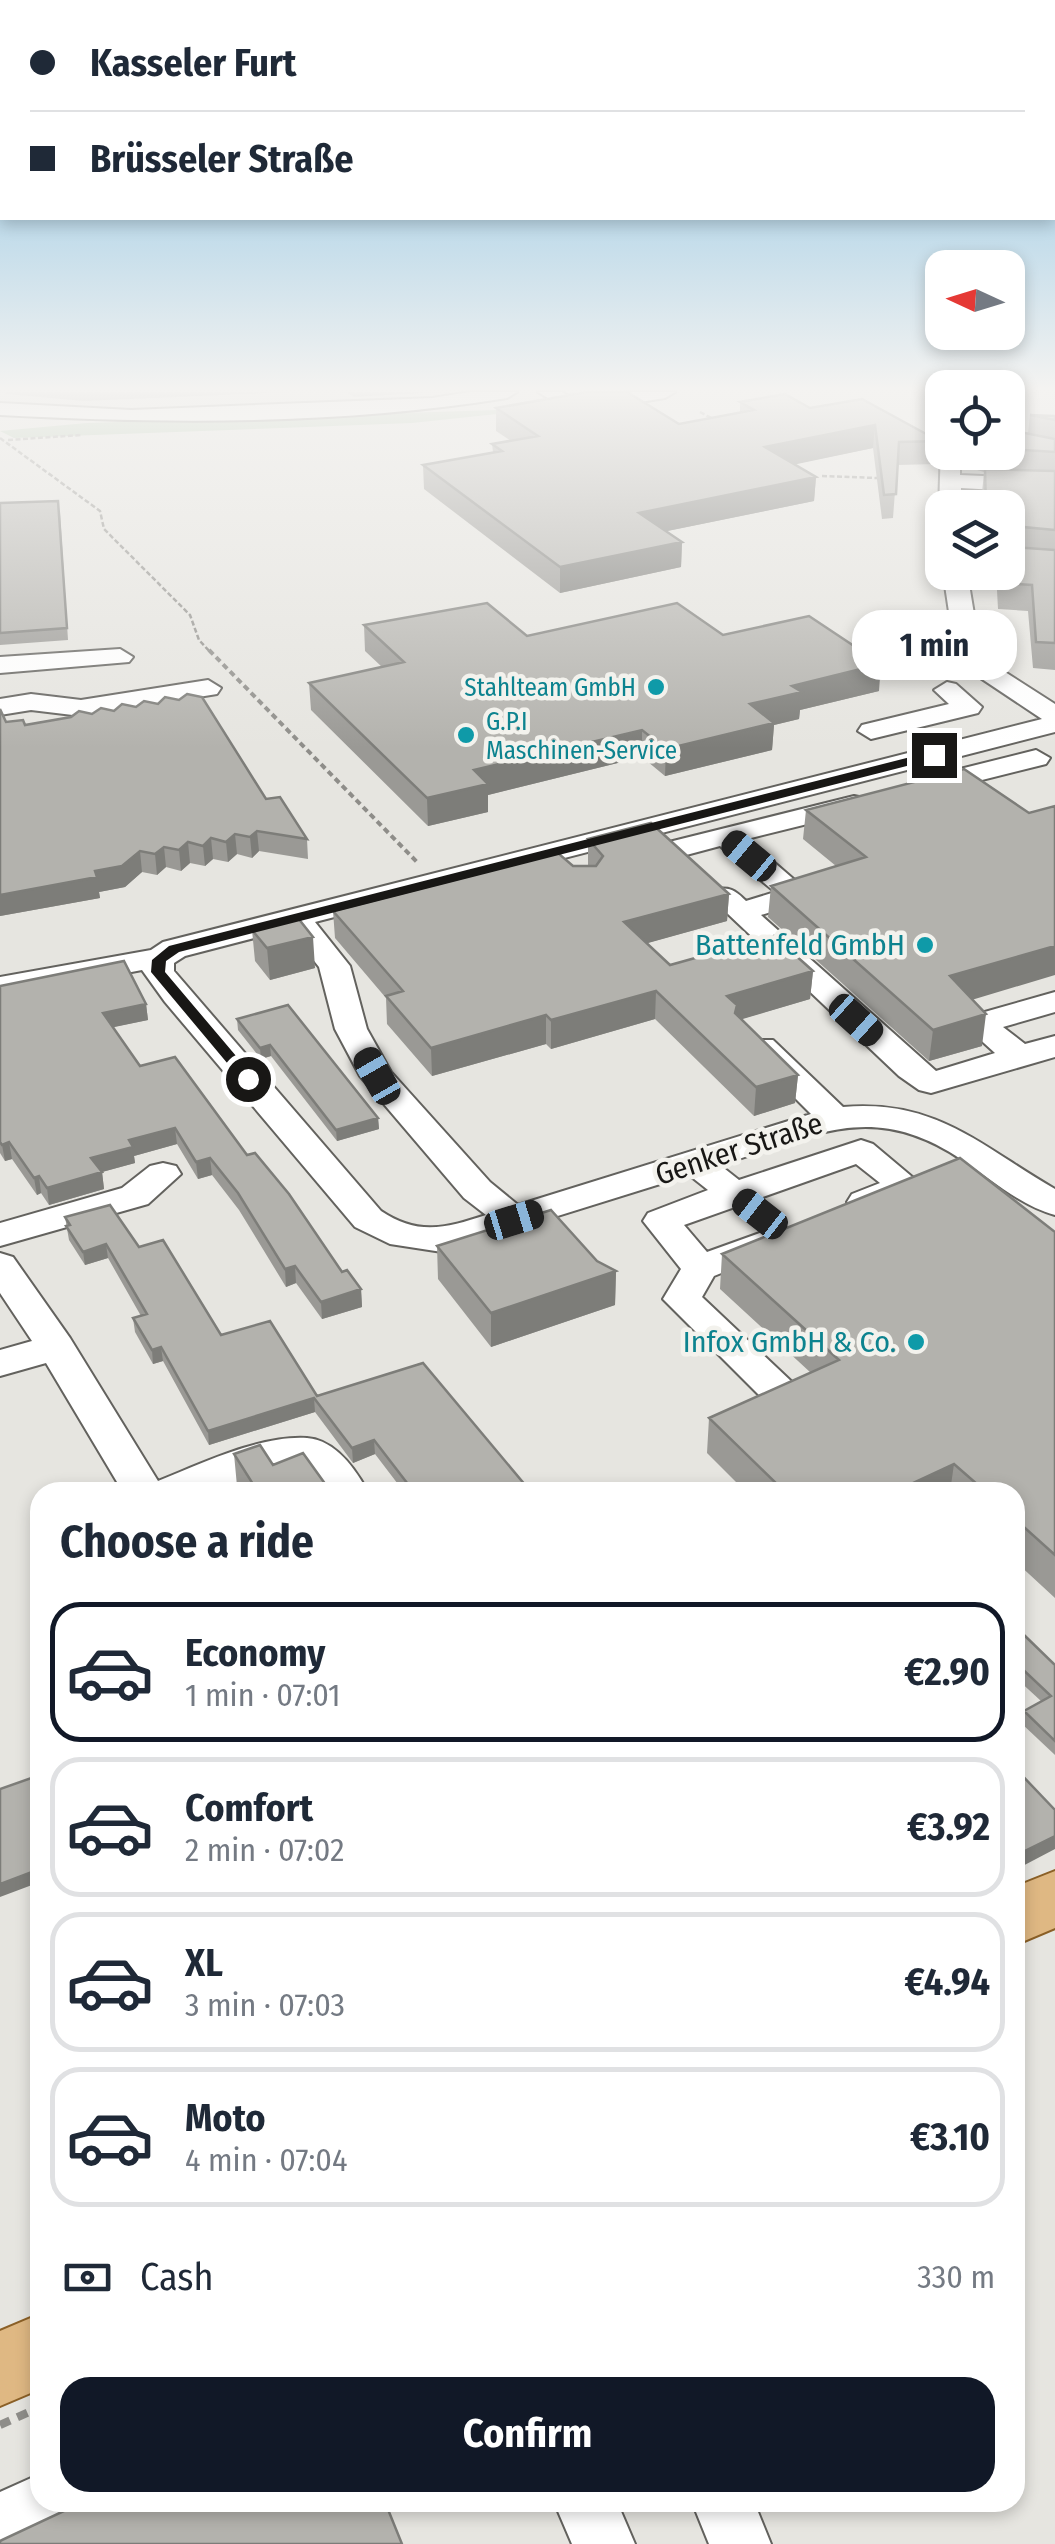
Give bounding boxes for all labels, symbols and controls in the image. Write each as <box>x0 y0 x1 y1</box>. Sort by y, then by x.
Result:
text: Kasseler Furt <box>90 40 296 86</box>
text: Brüsseler Straße <box>90 136 353 182</box>
north arrow <box>925 250 1025 350</box>
map controls <box>925 250 1025 590</box>
button: locate <box>925 370 1025 470</box>
button: layers <box>925 490 1025 590</box>
callout: 1 min <box>852 610 1016 680</box>
text: 1 min <box>900 626 969 664</box>
place label: Stahlteam GmbH <box>464 673 636 703</box>
marker: Stahlteam GmbH <box>645 676 667 698</box>
place label: G.P.I Maschinen-Service <box>486 707 677 766</box>
marker: G.P.I Maschinen-Service <box>455 724 477 746</box>
route end <box>912 733 957 778</box>
car <box>716 825 782 887</box>
place label: Battenfeld GmbH <box>695 927 905 963</box>
marker: Battenfeld GmbH <box>914 934 936 956</box>
car <box>824 989 888 1051</box>
car <box>349 1043 405 1109</box>
route start <box>226 1057 271 1102</box>
street label: Genker Straße <box>651 1105 827 1193</box>
car <box>727 1184 793 1244</box>
car <box>481 1197 547 1243</box>
place label: Infox GmbH & Co. <box>683 1324 896 1360</box>
marker: Infox GmbH & Co. <box>905 1331 927 1353</box>
text: Choose a ride <box>60 1515 314 1569</box>
icon: car <box>65 1627 155 1717</box>
text: Economy <box>185 1630 325 1676</box>
text: €2.90 <box>904 1649 990 1695</box>
text: 1 min · 07:01 <box>185 1676 341 1714</box>
icon: car <box>65 1782 155 1872</box>
text: Comfort <box>185 1785 313 1831</box>
text: €3.92 <box>907 1804 990 1850</box>
text: 2 min · 07:02 <box>185 1831 344 1869</box>
icon: car <box>65 1937 155 2027</box>
text: XL <box>185 1940 223 1986</box>
text: €4.94 <box>905 1959 990 2005</box>
text: 3 min · 07:03 <box>185 1986 345 2024</box>
icon: car <box>65 2092 155 2182</box>
text: Moto <box>185 2095 266 2141</box>
text: €3.10 <box>910 2114 990 2160</box>
text: 4 min · 07:04 <box>185 2141 347 2179</box>
icon: cash <box>60 2250 115 2305</box>
text: Cash <box>140 2254 214 2300</box>
text: 330 m <box>917 2258 995 2296</box>
button: Confirm <box>60 2377 995 2492</box>

